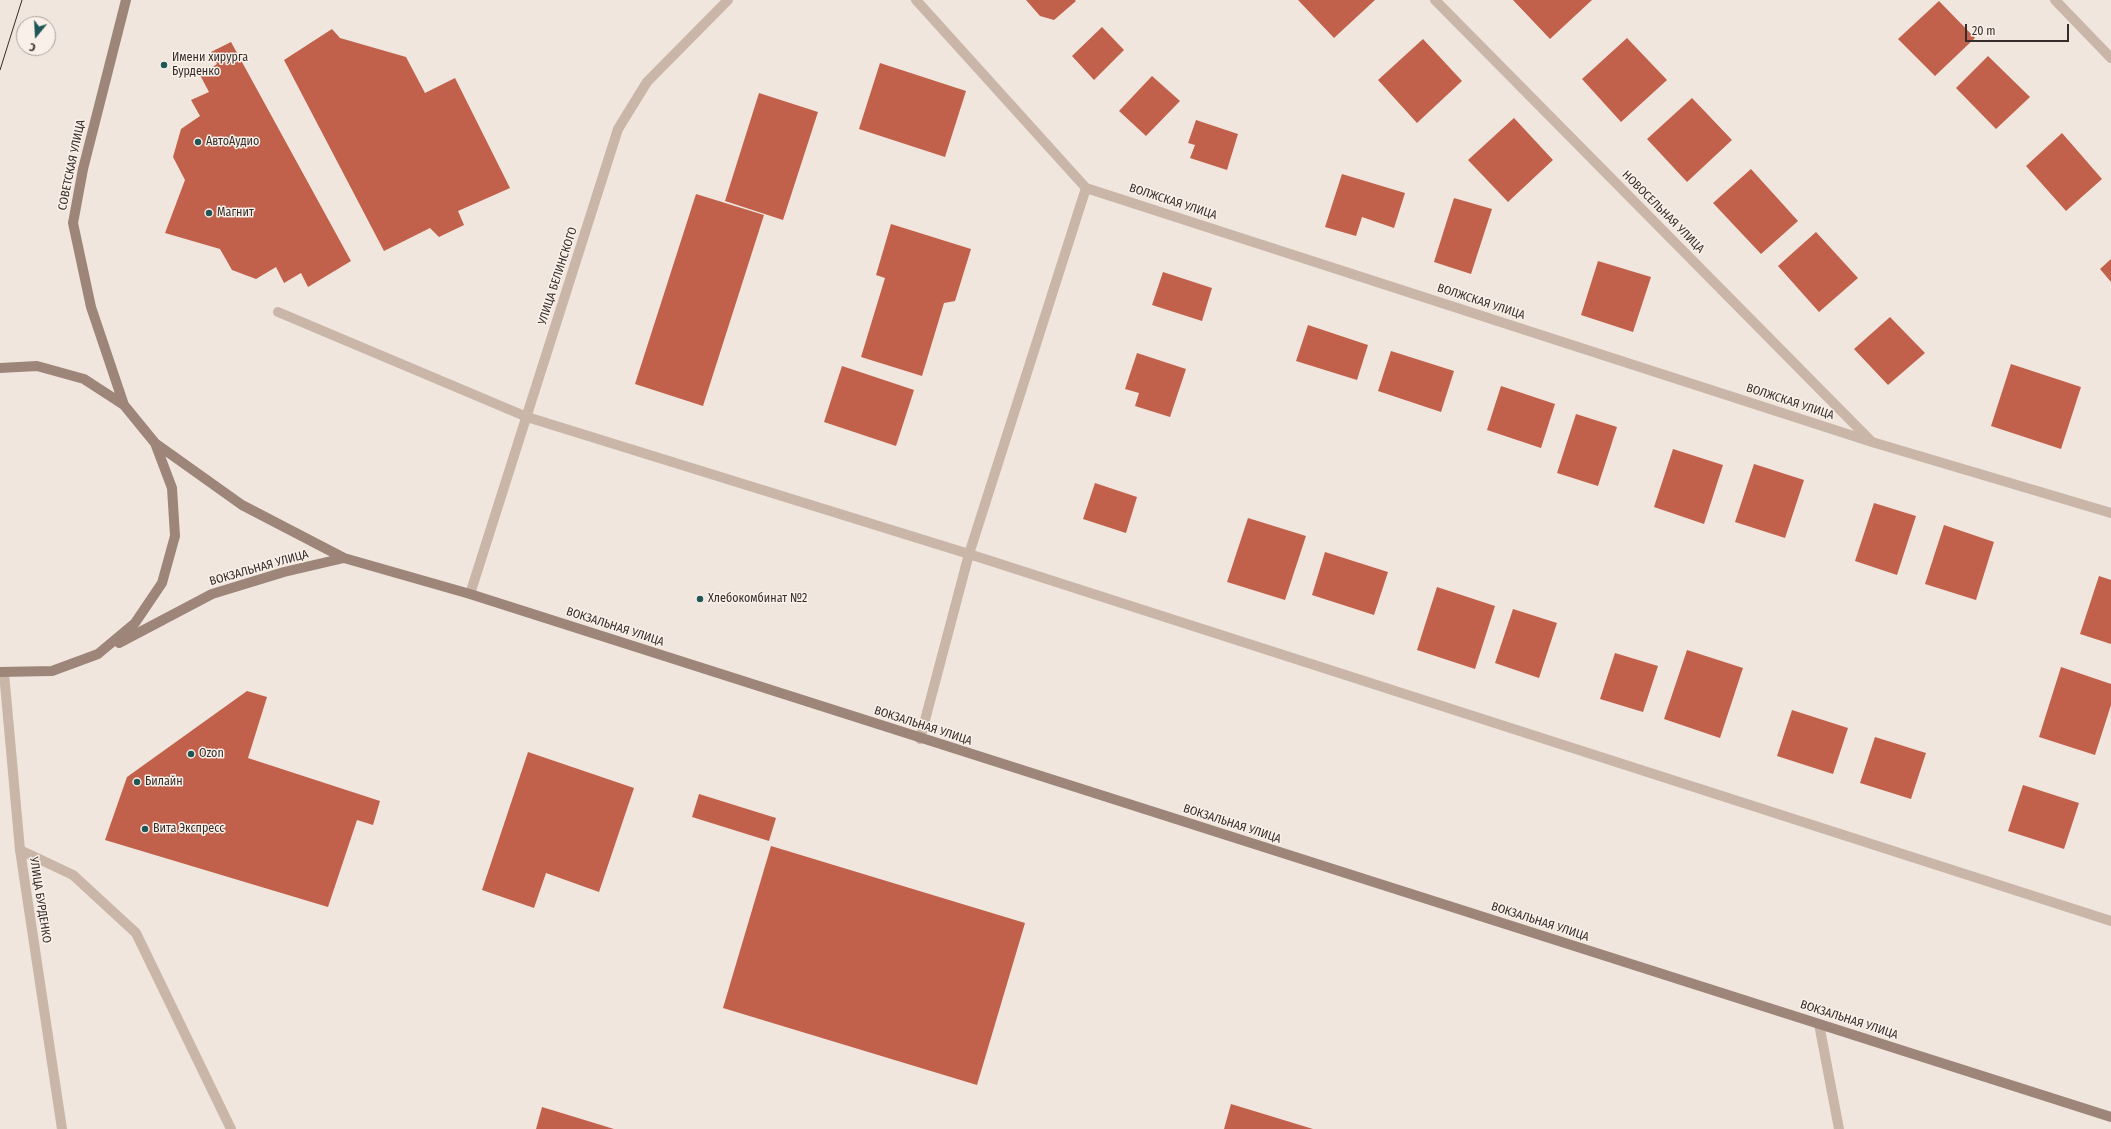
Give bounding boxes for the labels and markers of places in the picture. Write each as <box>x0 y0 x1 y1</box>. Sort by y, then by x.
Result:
place label: Имени хирурга Бурденко <box>172 51 248 79</box>
marker: Имени хирурга Бурденко <box>159 60 169 70</box>
place label: АвтоАудио <box>206 135 259 149</box>
marker: АвтоАудио <box>193 137 203 147</box>
place label: Магнит <box>217 206 254 220</box>
marker: Магнит <box>204 208 214 218</box>
place label: Хлебокомбинат №2 <box>708 592 807 606</box>
marker: Хлебокомбинат №2 <box>695 594 705 604</box>
place label: Ozon <box>199 747 224 761</box>
marker: Ozon <box>186 749 196 759</box>
place label: Билайн <box>145 775 183 789</box>
marker: Билайн <box>132 777 142 787</box>
place label: Вита Экспресс <box>153 822 224 836</box>
marker: Вита Экспресс <box>140 824 150 834</box>

